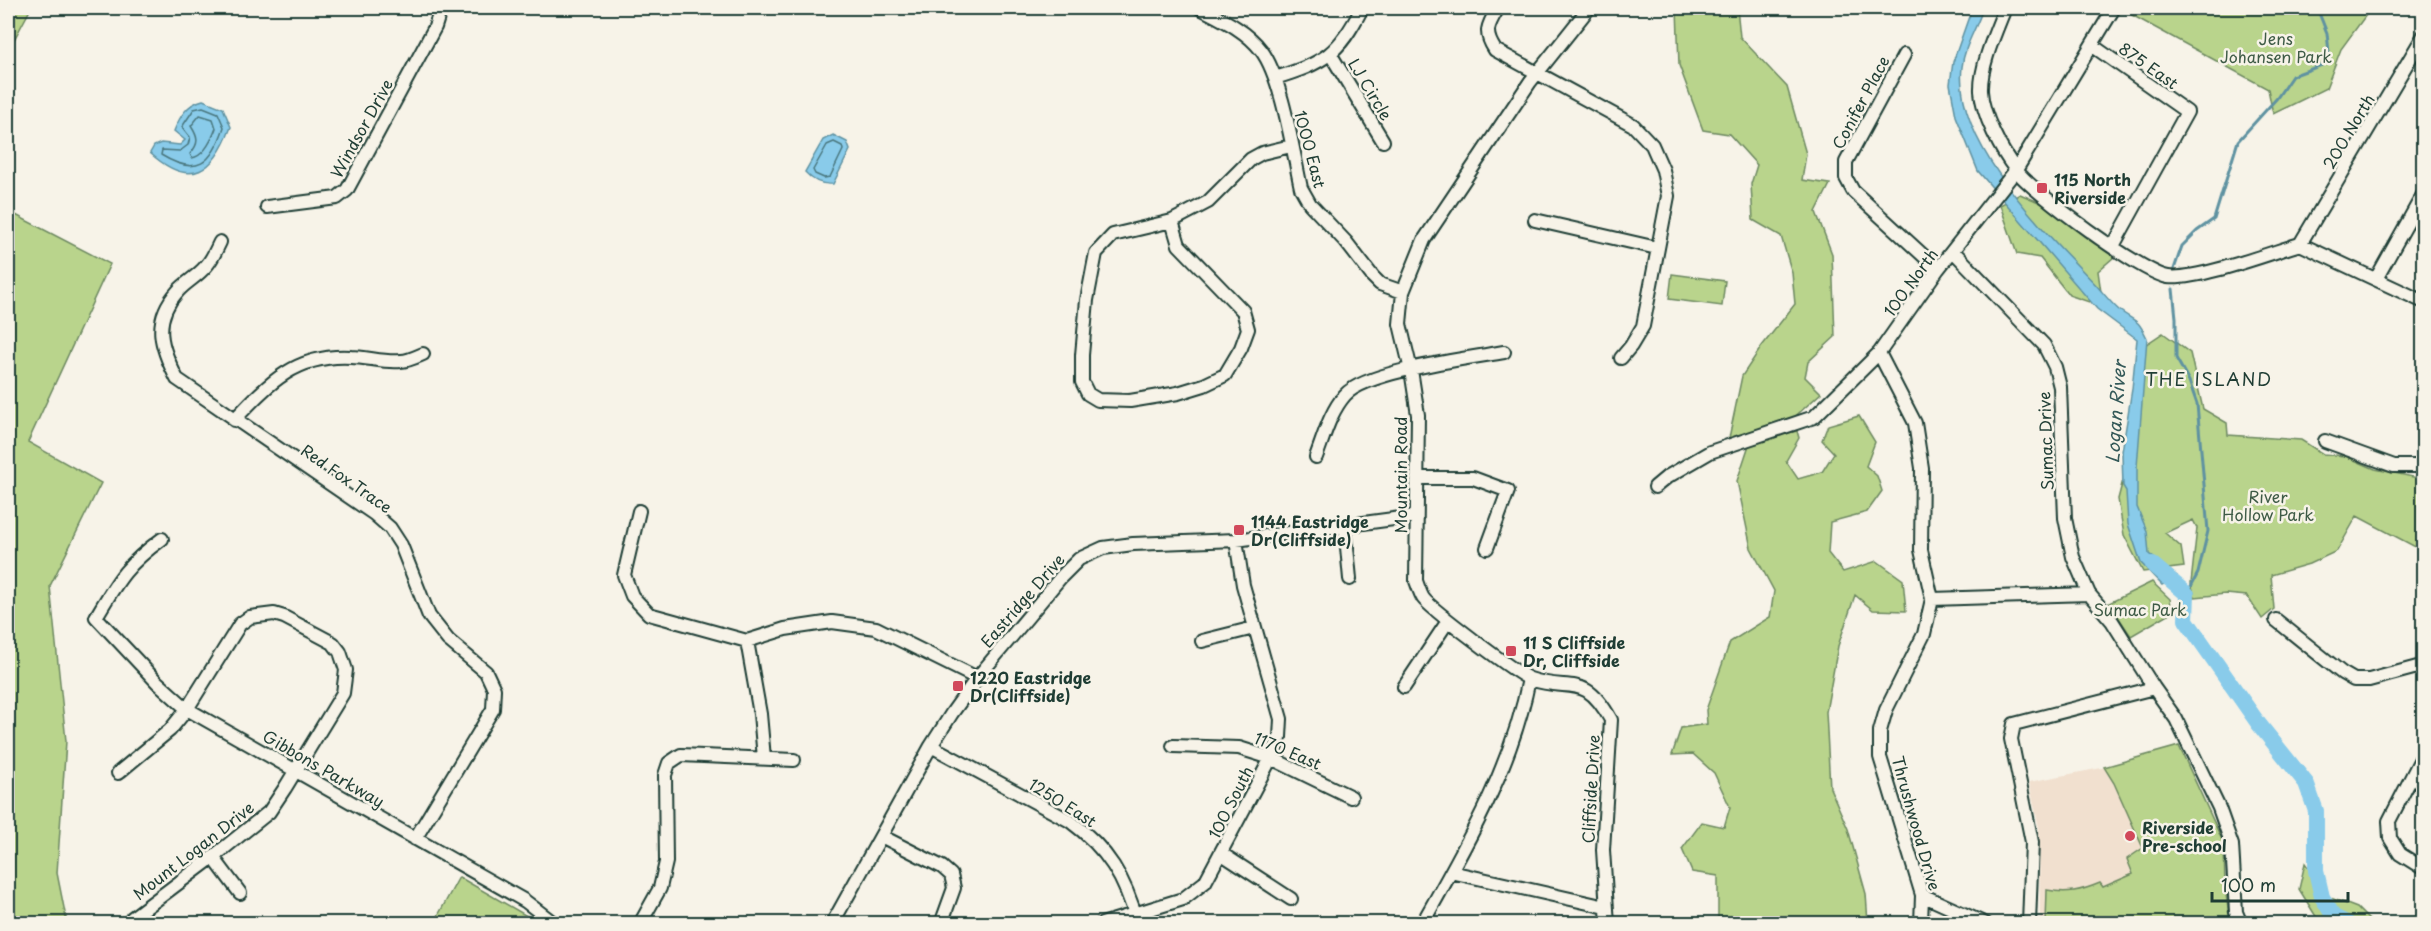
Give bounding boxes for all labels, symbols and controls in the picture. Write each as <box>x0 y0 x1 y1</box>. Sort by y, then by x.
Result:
park label: Jens Johansen Park <box>2220 26 2332 68</box>
street label: 875 East <box>2114 36 2184 94</box>
street label: Conifer Place <box>1825 51 1895 153</box>
street label: LJ Circle <box>1343 53 1399 125</box>
street label: Windsor Drive <box>324 74 398 182</box>
street label: 200 North <box>2316 89 2380 173</box>
street label: 1000 East <box>1289 108 1333 190</box>
place label: 115 North Riverside <box>2054 167 2131 209</box>
marker: 115 North Riverside <box>2035 181 2049 195</box>
street label: 100 North <box>1877 243 1943 321</box>
water label: Logan River <box>2098 357 2132 464</box>
district label: THE ISLAND <box>2145 365 2273 392</box>
street label: Sumac Drive <box>2031 391 2059 491</box>
street label: Mountain Road <box>1388 417 1412 533</box>
street label: Red Fox Trace <box>297 438 397 518</box>
park label: River Hollow Park <box>2222 484 2314 526</box>
place label: 1144 Eastridge Dr(Cliffside) <box>1251 509 1369 551</box>
marker: 1144 Eastridge Dr(Cliffside) <box>1232 523 1246 537</box>
street label: Eastridge Drive <box>974 548 1070 652</box>
park label: Sumac Park <box>2093 597 2187 621</box>
place label: 11 S Cliffside Dr, Cliffside <box>1523 630 1626 672</box>
marker: 11 S Cliffside Dr, Cliffside <box>1504 644 1518 658</box>
place label: 1220 Eastridge Dr(Cliffside) <box>970 665 1092 707</box>
marker: 1220 Eastridge Dr(Cliffside) <box>951 679 965 693</box>
street label: Gibbons Parkway <box>259 723 389 813</box>
street label: 1170 East <box>1251 725 1325 775</box>
street label: Cliffside Drive <box>1575 734 1605 844</box>
street label: Thrushwood Drive <box>1886 753 1948 893</box>
street label: 100 South <box>1202 762 1258 842</box>
street label: 1250 East <box>1024 772 1102 832</box>
street label: Mount Logan Drive <box>127 795 259 905</box>
place label: Riverside Pre-school <box>2142 815 2227 857</box>
marker: Riverside Pre-school <box>2123 829 2137 843</box>
scale bar <box>2212 865 2348 903</box>
text: 100 m <box>2221 871 2276 898</box>

